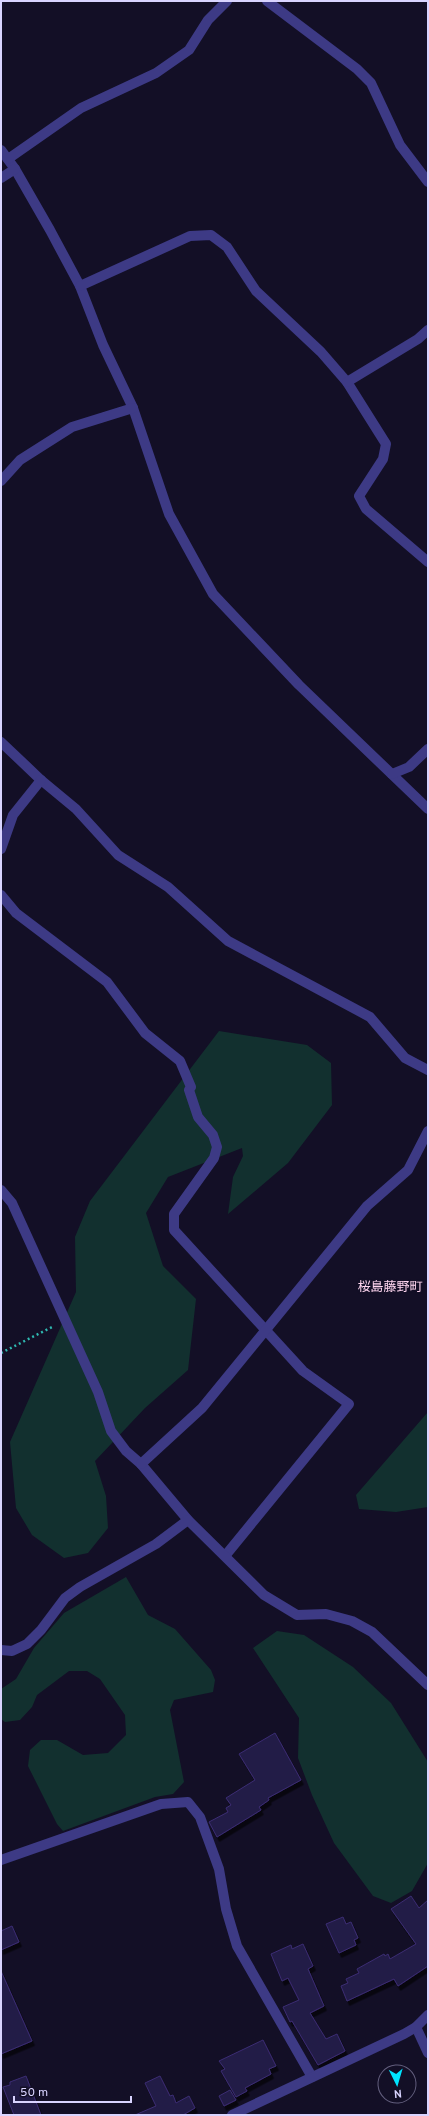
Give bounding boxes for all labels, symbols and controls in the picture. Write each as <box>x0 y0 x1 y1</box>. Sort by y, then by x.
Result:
district label: 桜島藤野町 <box>357 1280 423 1296</box>
north arrow <box>377 2064 417 2104</box>
scale bar <box>14 2078 131 2104</box>
text: 50 m <box>20 2085 48 2101</box>
text: N <box>393 2086 402 2100</box>

